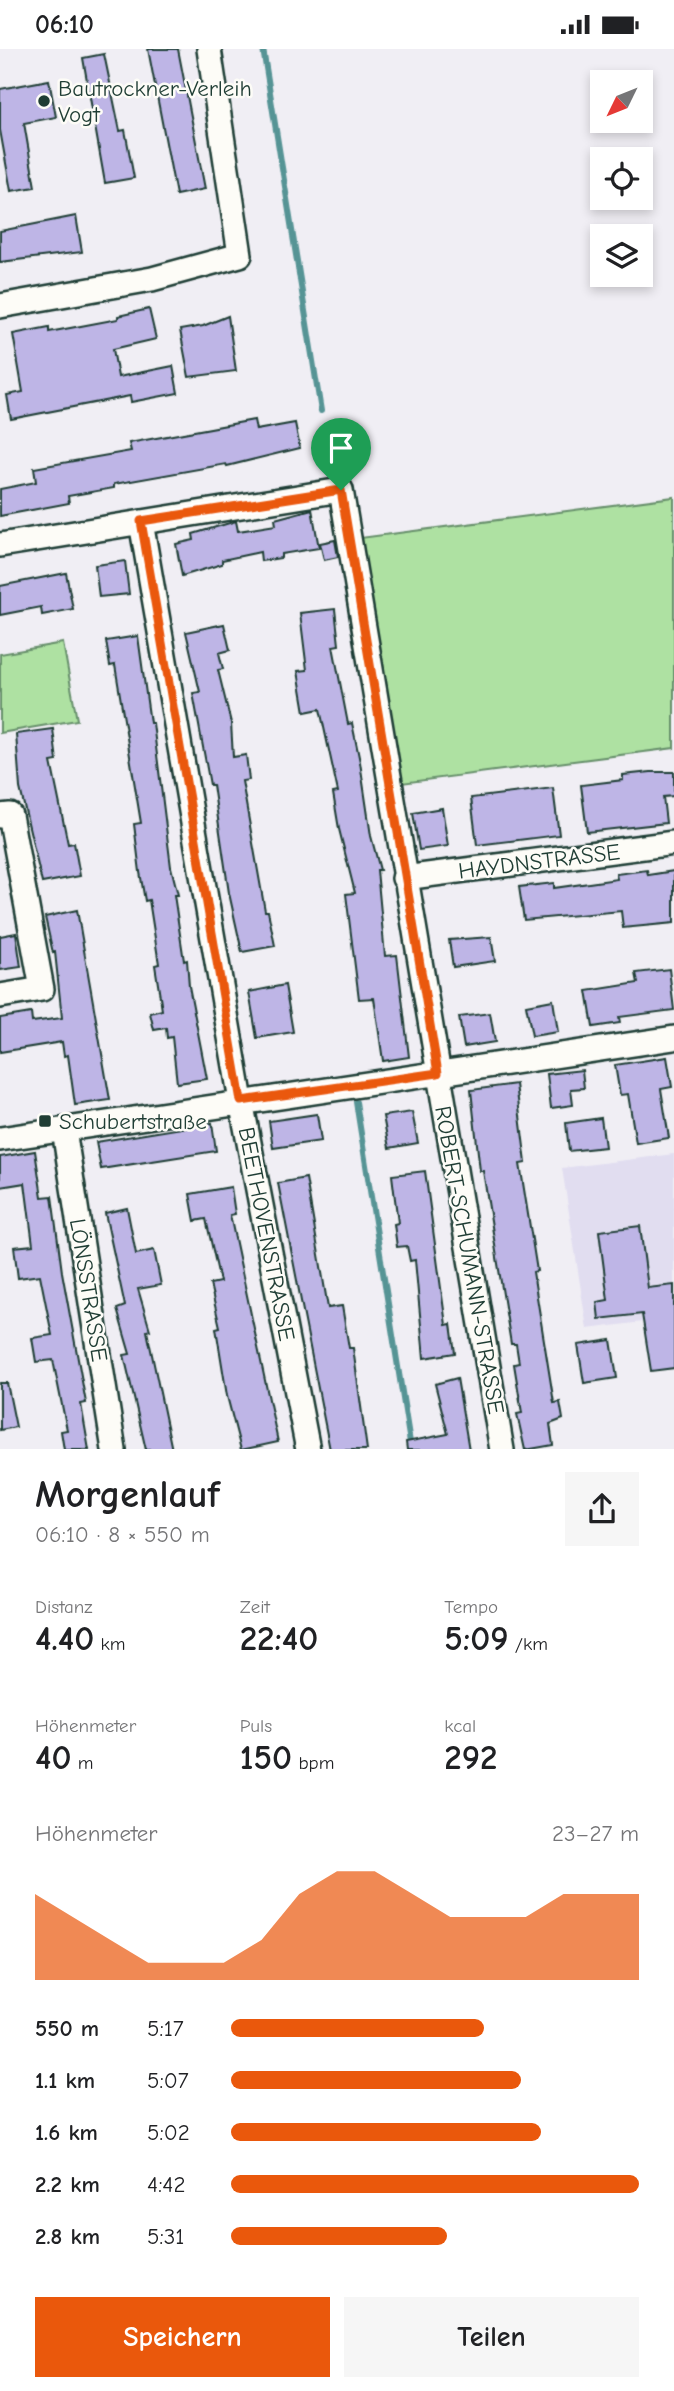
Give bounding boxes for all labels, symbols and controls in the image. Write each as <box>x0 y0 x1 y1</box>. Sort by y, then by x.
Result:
text: 06:10 <box>35 10 94 40</box>
north arrow <box>590 70 653 133</box>
map controls <box>590 70 653 287</box>
place label: Bautrockner-Verleih Vogt <box>58 75 252 128</box>
marker: Bautrockner-Verleih Vogt <box>36 93 52 109</box>
button: locate <box>590 147 653 210</box>
button: layers <box>590 224 653 287</box>
pin <box>311 418 371 490</box>
icon: arrive <box>322 429 360 467</box>
street label: HAYDNSTRASSE <box>457 838 622 885</box>
street label: ROBERT-SCHUMANN-STRASSE <box>429 1104 510 1416</box>
place label: Schubertstraße <box>59 1108 207 1135</box>
marker: Schubertstraße <box>37 1113 53 1129</box>
street label: BEETHOVENSTRASSE <box>233 1125 301 1343</box>
street label: LÖNSSTRASSE <box>64 1217 113 1364</box>
button: share <box>565 1472 639 1546</box>
text: Morgenlauf <box>35 1473 220 1517</box>
text: 06:10 · 8 × 550 m <box>35 1521 210 1548</box>
text: Distanz <box>35 1596 93 1618</box>
text: Zeit <box>240 1596 270 1618</box>
text: Tempo <box>444 1596 498 1618</box>
text: 4.40 <box>35 1618 94 1659</box>
text: 22:40 <box>240 1618 318 1659</box>
text: 5:09 <box>444 1618 508 1659</box>
text: km <box>94 1633 125 1655</box>
text: /km <box>508 1633 548 1655</box>
text: Höhenmeter <box>35 1715 136 1737</box>
text: Puls <box>240 1715 272 1737</box>
text: kcal <box>444 1715 476 1737</box>
text: 40 <box>35 1737 71 1778</box>
text: 150 <box>240 1737 292 1778</box>
text: 292 <box>444 1737 498 1778</box>
text: m <box>71 1752 94 1774</box>
text: bpm <box>292 1752 334 1774</box>
text: Höhenmeter <box>35 1820 157 1847</box>
text: 23–27 m <box>552 1820 639 1847</box>
text: 550 m <box>35 2015 99 2042</box>
text: 5:17 <box>147 2015 184 2042</box>
text: 1.1 km <box>35 2067 95 2094</box>
text: 5:07 <box>147 2067 189 2094</box>
text: 1.6 km <box>35 2119 98 2146</box>
text: 5:02 <box>147 2119 190 2146</box>
text: 2.2 km <box>35 2171 100 2198</box>
text: 4:42 <box>147 2171 185 2198</box>
text: 2.8 km <box>35 2223 100 2250</box>
text: 5:31 <box>147 2223 184 2250</box>
button: Speichern <box>35 2297 330 2377</box>
button: Teilen <box>344 2297 639 2377</box>

